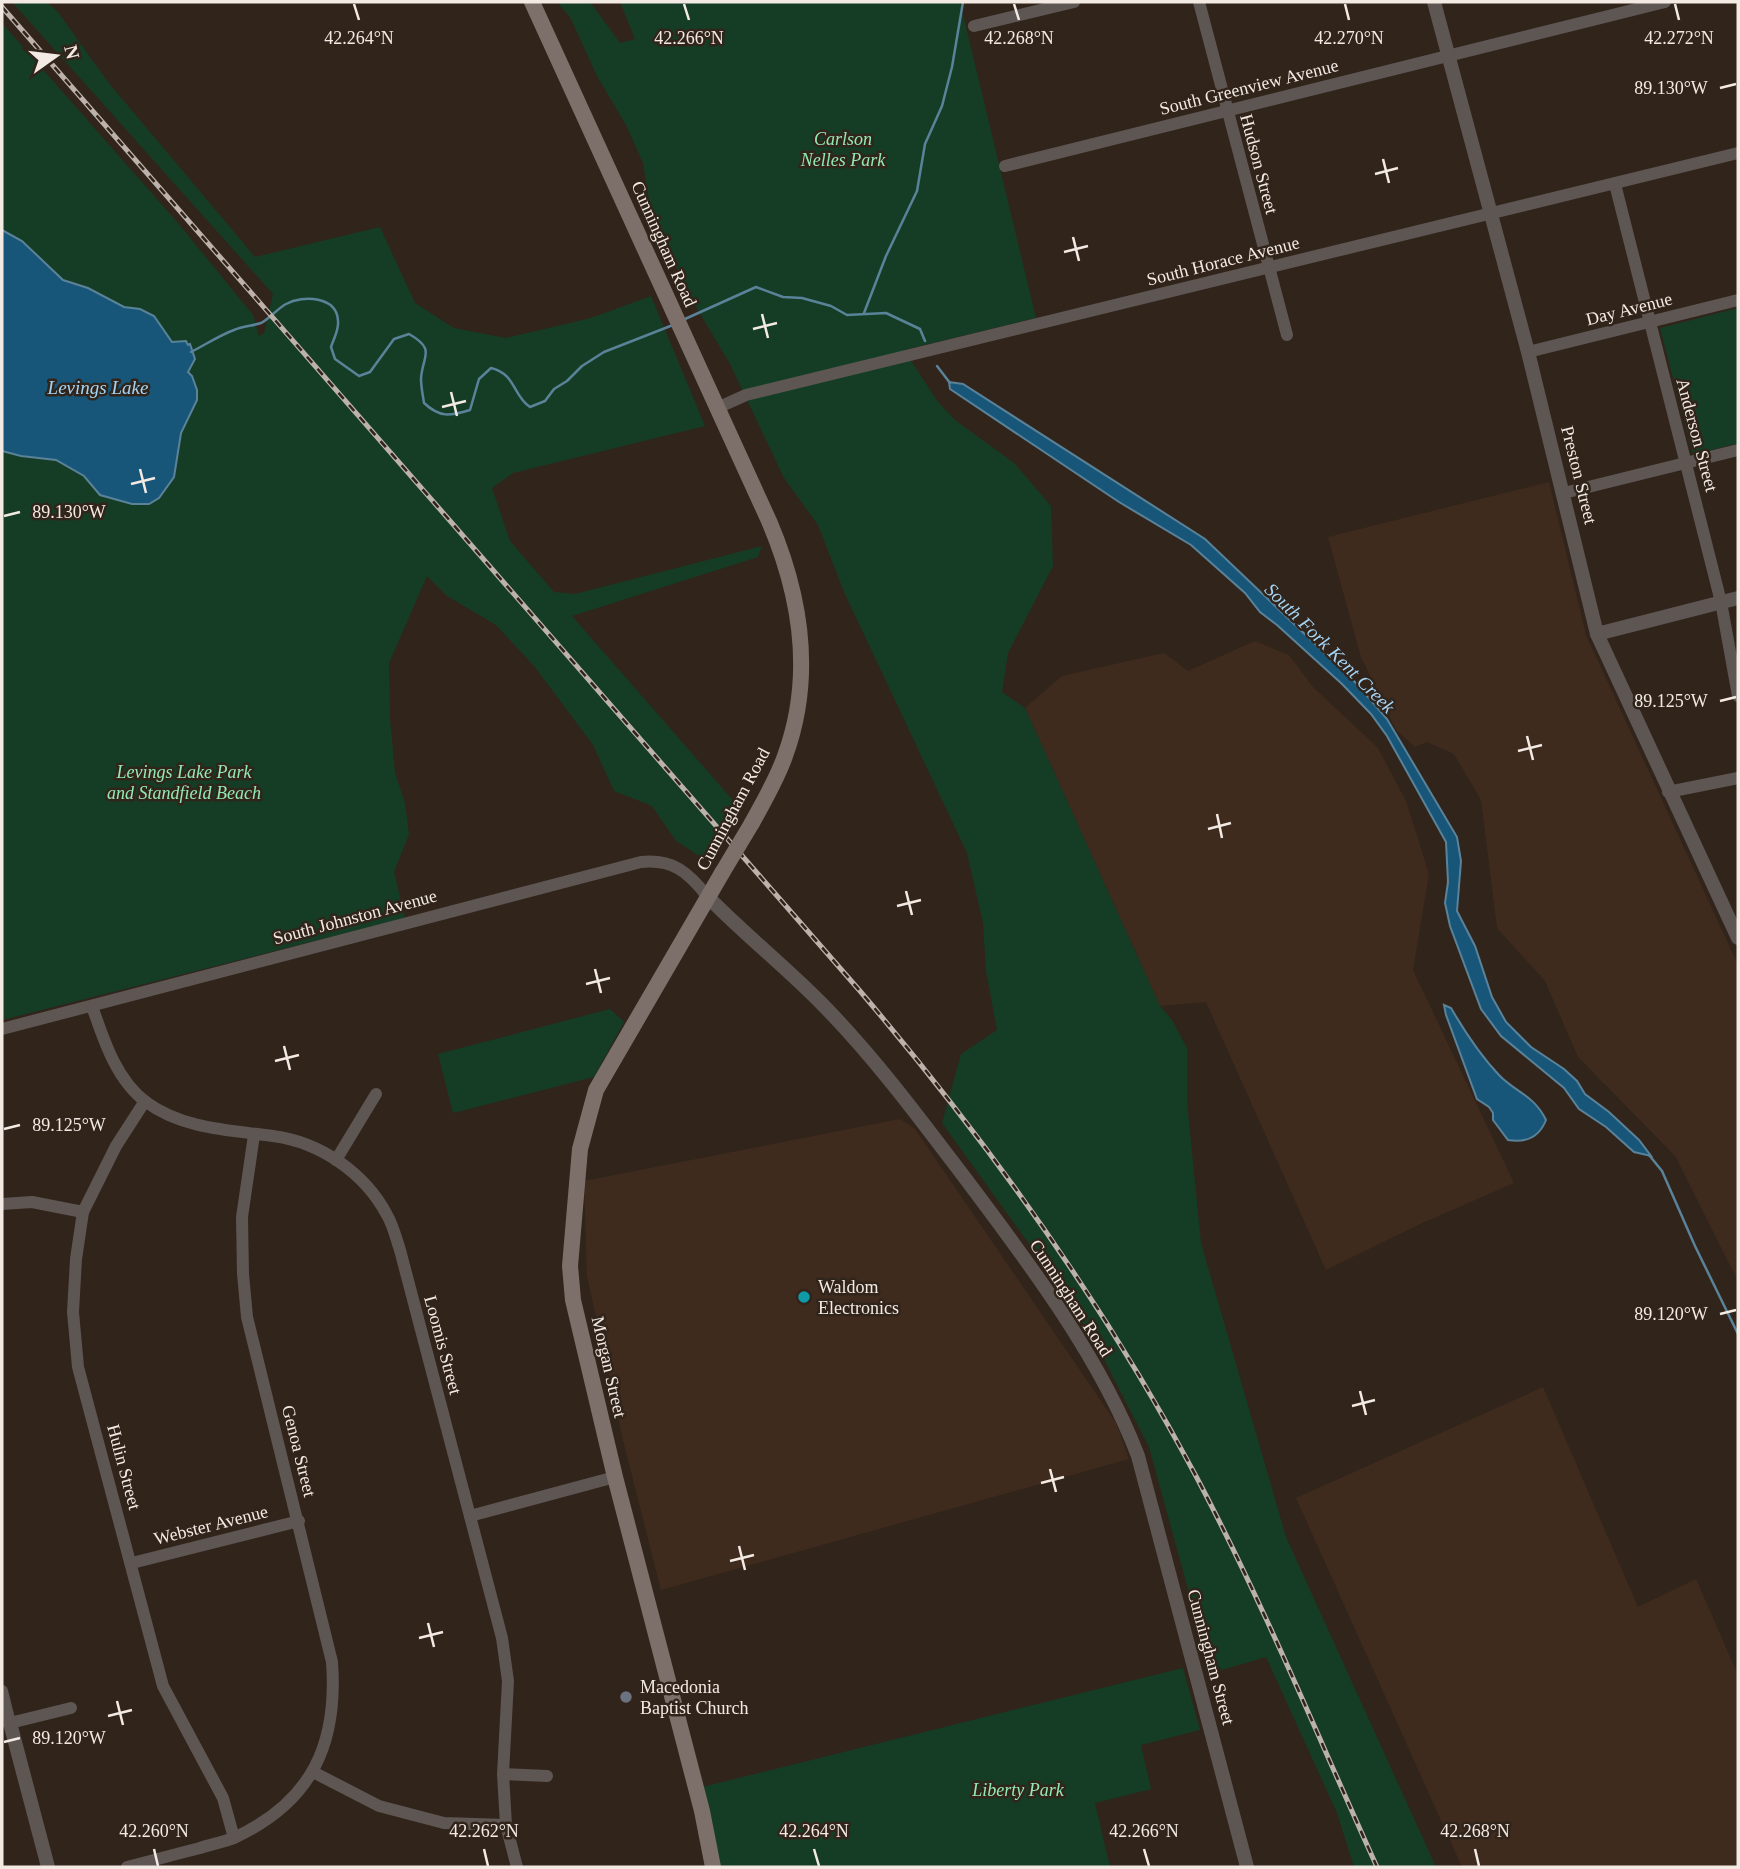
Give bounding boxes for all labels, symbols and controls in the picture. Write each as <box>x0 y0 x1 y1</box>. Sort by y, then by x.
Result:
north arrow <box>21 21 91 91</box>
text: 42.264°N <box>324 28 394 48</box>
text: 42.266°N <box>654 28 724 48</box>
text: 42.268°N <box>984 28 1054 48</box>
text: 42.270°N <box>1314 28 1384 48</box>
text: 42.272°N <box>1644 28 1714 48</box>
text: N <box>60 43 84 61</box>
street label: South Greenview Avenue <box>1157 55 1341 119</box>
text: 89.130°W <box>1634 78 1708 98</box>
street label: Hudson Street <box>1236 112 1282 216</box>
park label: Carlson Nelles Park <box>800 129 886 170</box>
street label: Cunningham Road <box>627 178 701 310</box>
street label: South Horace Avenue <box>1145 232 1301 290</box>
street label: Day Avenue <box>1584 289 1674 329</box>
street label: Anderson Street <box>1672 376 1722 494</box>
water label: Levings Lake <box>47 377 148 398</box>
street label: Preston Street <box>1557 424 1601 526</box>
text: 89.130°W <box>32 502 106 522</box>
water label: South Fork Kent Creek <box>1261 579 1400 718</box>
text: 89.125°W <box>1634 691 1708 711</box>
street label: Cunningham Road <box>692 744 774 874</box>
park label: Levings Lake Park and Standfield Beach <box>107 762 261 803</box>
street label: South Johnston Avenue <box>271 886 439 948</box>
text: 89.125°W <box>32 1115 106 1135</box>
street label: Cunningham Road <box>1026 1236 1116 1360</box>
place label: Waldom Electronics <box>818 1277 899 1318</box>
marker: Waldom Electronics <box>796 1289 812 1305</box>
street label: Loomis Street <box>420 1293 466 1397</box>
text: 89.120°W <box>1634 1304 1708 1324</box>
street label: Morgan Street <box>588 1314 630 1420</box>
street label: Genoa Street <box>278 1403 320 1499</box>
street label: Hulin Street <box>103 1422 145 1512</box>
street label: Webster Avenue <box>152 1501 270 1549</box>
street label: Cunningham Street <box>1183 1587 1239 1727</box>
place label: Macedonia Baptist Church <box>640 1677 749 1718</box>
marker: Macedonia Baptist Church <box>618 1689 634 1705</box>
text: 89.120°W <box>32 1728 106 1748</box>
park label: Liberty Park <box>971 1780 1065 1800</box>
text: 42.260°N <box>119 1821 189 1841</box>
text: 42.262°N <box>449 1821 519 1841</box>
text: 42.264°N <box>779 1821 849 1841</box>
text: 42.266°N <box>1109 1821 1179 1841</box>
text: 42.268°N <box>1440 1821 1510 1841</box>

